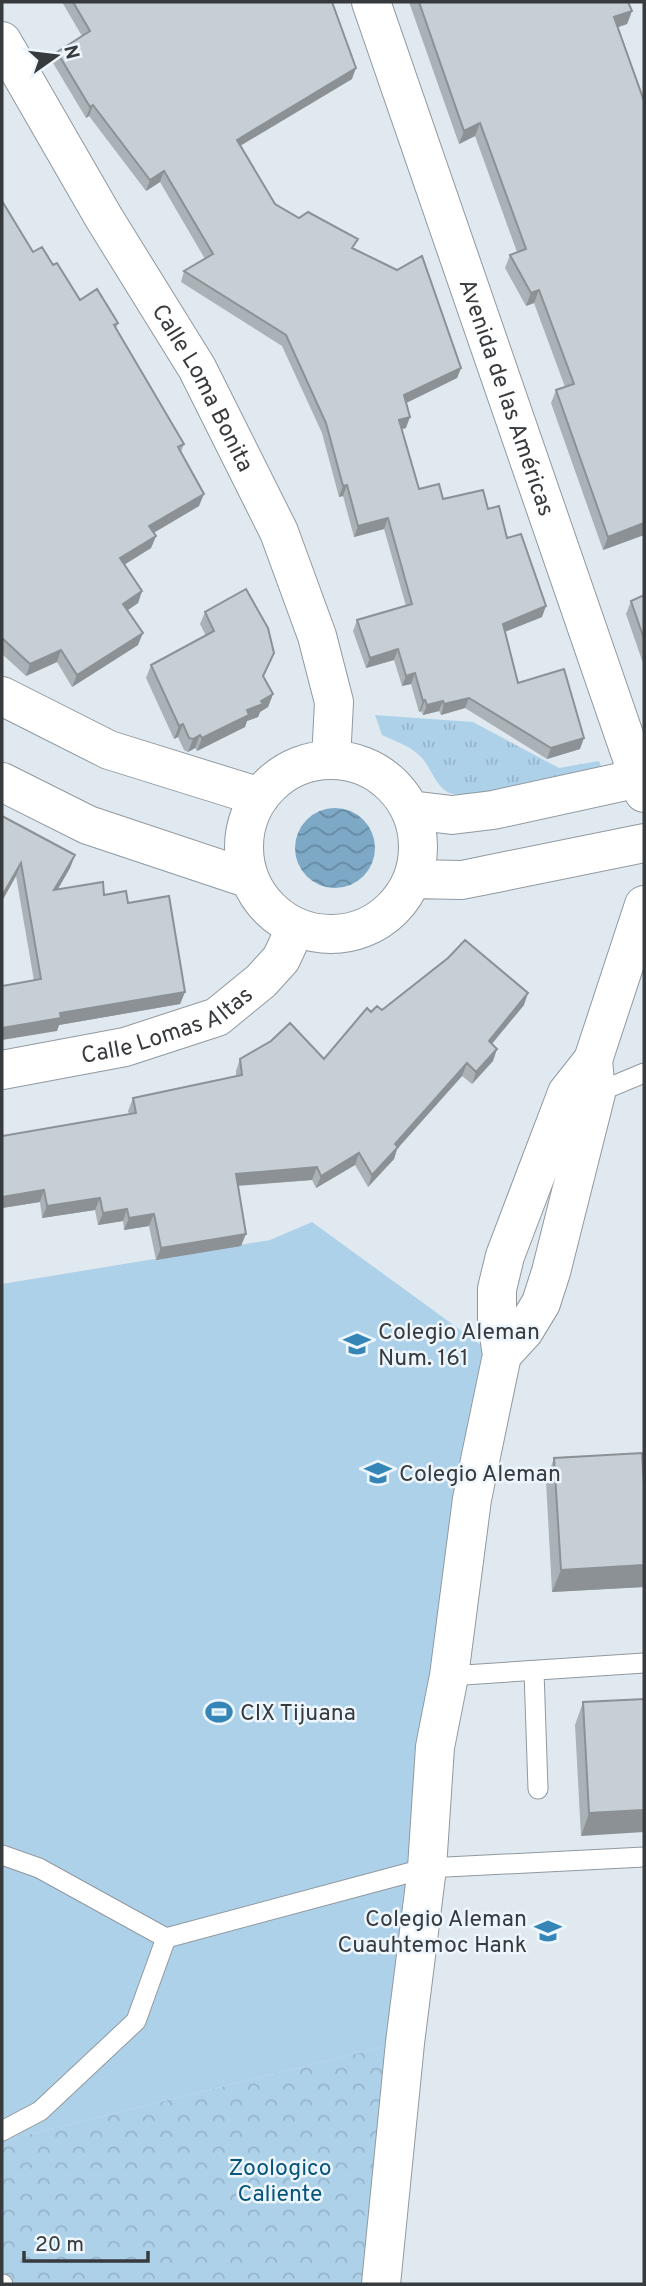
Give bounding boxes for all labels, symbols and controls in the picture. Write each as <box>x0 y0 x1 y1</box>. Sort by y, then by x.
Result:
north arrow <box>21 21 91 91</box>
text: N <box>57 43 84 62</box>
street label: Avenida de las Américas <box>451 276 559 520</box>
street label: Calle Loma Bonita <box>144 299 259 477</box>
street label: Calle Lomas Altas <box>79 982 260 1072</box>
place label: Colegio Aleman Num. 161 <box>378 1319 540 1374</box>
school or university icon: Colegio Aleman Num. 161 <box>342 1329 372 1359</box>
school or university icon: Colegio Aleman <box>363 1458 393 1488</box>
place label: Colegio Aleman <box>399 1461 561 1490</box>
sports icon: CIX Tijuana <box>204 1697 234 1727</box>
place label: CIX Tijuana <box>240 1700 356 1729</box>
place label: Colegio Aleman Cuauhtemoc Hank <box>337 1906 527 1961</box>
school or university icon: Colegio Aleman Cuauhtemoc Hank <box>533 1916 563 1946</box>
park label: Zoologico Caliente <box>228 2155 332 2210</box>
scale bar <box>24 2220 149 2264</box>
text: 20 m <box>35 2232 84 2259</box>

